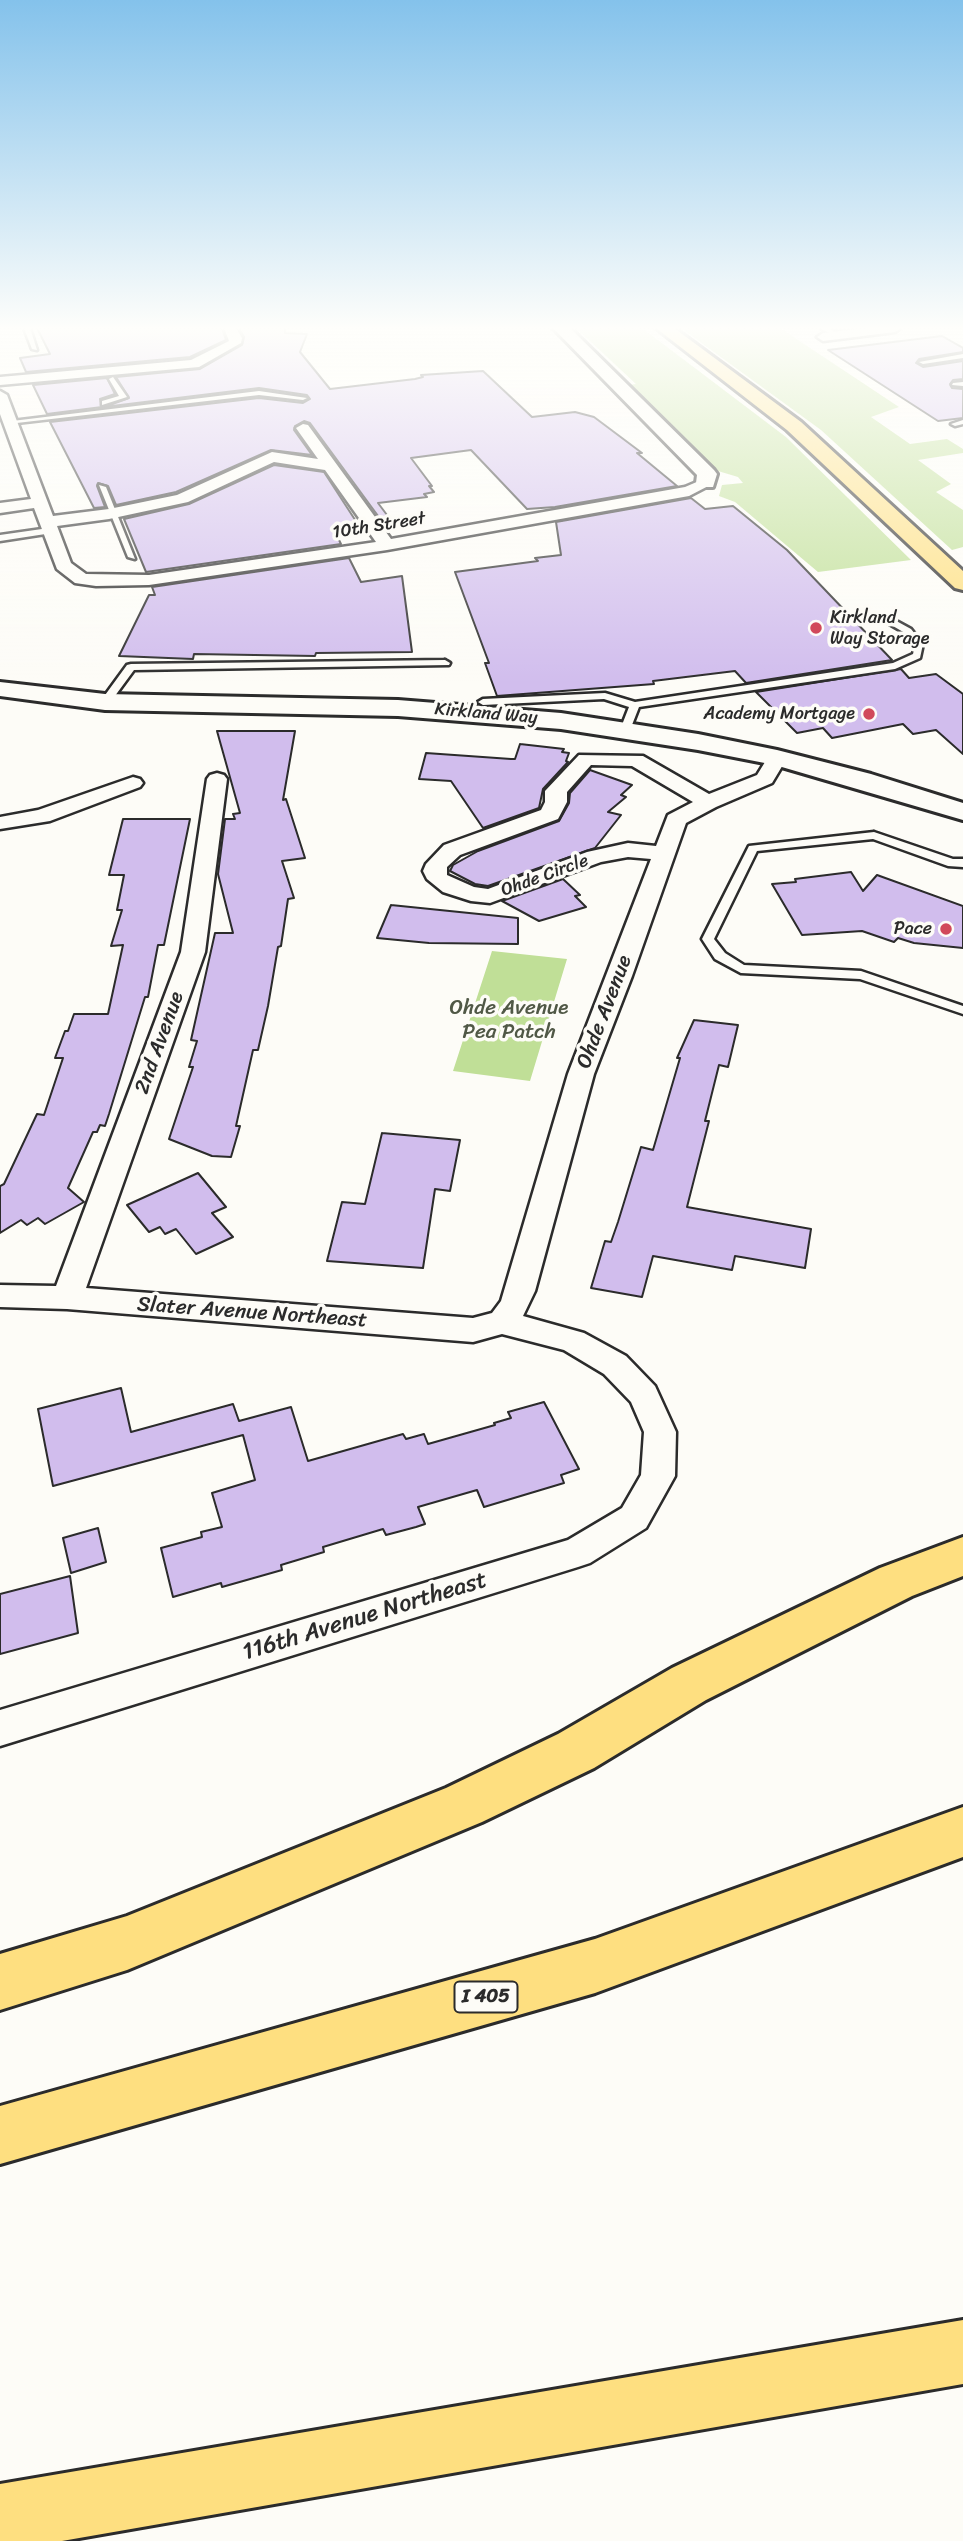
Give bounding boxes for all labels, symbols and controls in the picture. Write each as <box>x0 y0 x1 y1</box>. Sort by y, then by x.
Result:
street label: 10th Street <box>331 508 427 544</box>
place label: Kirkland Way Storage <box>830 607 929 650</box>
marker: Kirkland Way Storage <box>808 620 824 636</box>
street label: Kirkland Way <box>434 699 538 729</box>
place label: Academy Mortgage <box>704 703 855 725</box>
marker: Academy Mortgage <box>861 706 877 722</box>
street label: Ohde Circle <box>498 850 592 902</box>
place label: Pace <box>894 918 932 940</box>
marker: Pace <box>938 921 954 937</box>
street label: Ohde Avenue <box>572 952 638 1072</box>
street label: 2nd Avenue <box>130 988 190 1098</box>
park label: Ohde Avenue Pea Patch <box>450 996 568 1046</box>
street label: Slater Avenue Northeast <box>136 1292 368 1334</box>
street label: 116th Avenue Northeast <box>239 1566 491 1668</box>
road number: I 405 <box>454 1982 518 2012</box>

